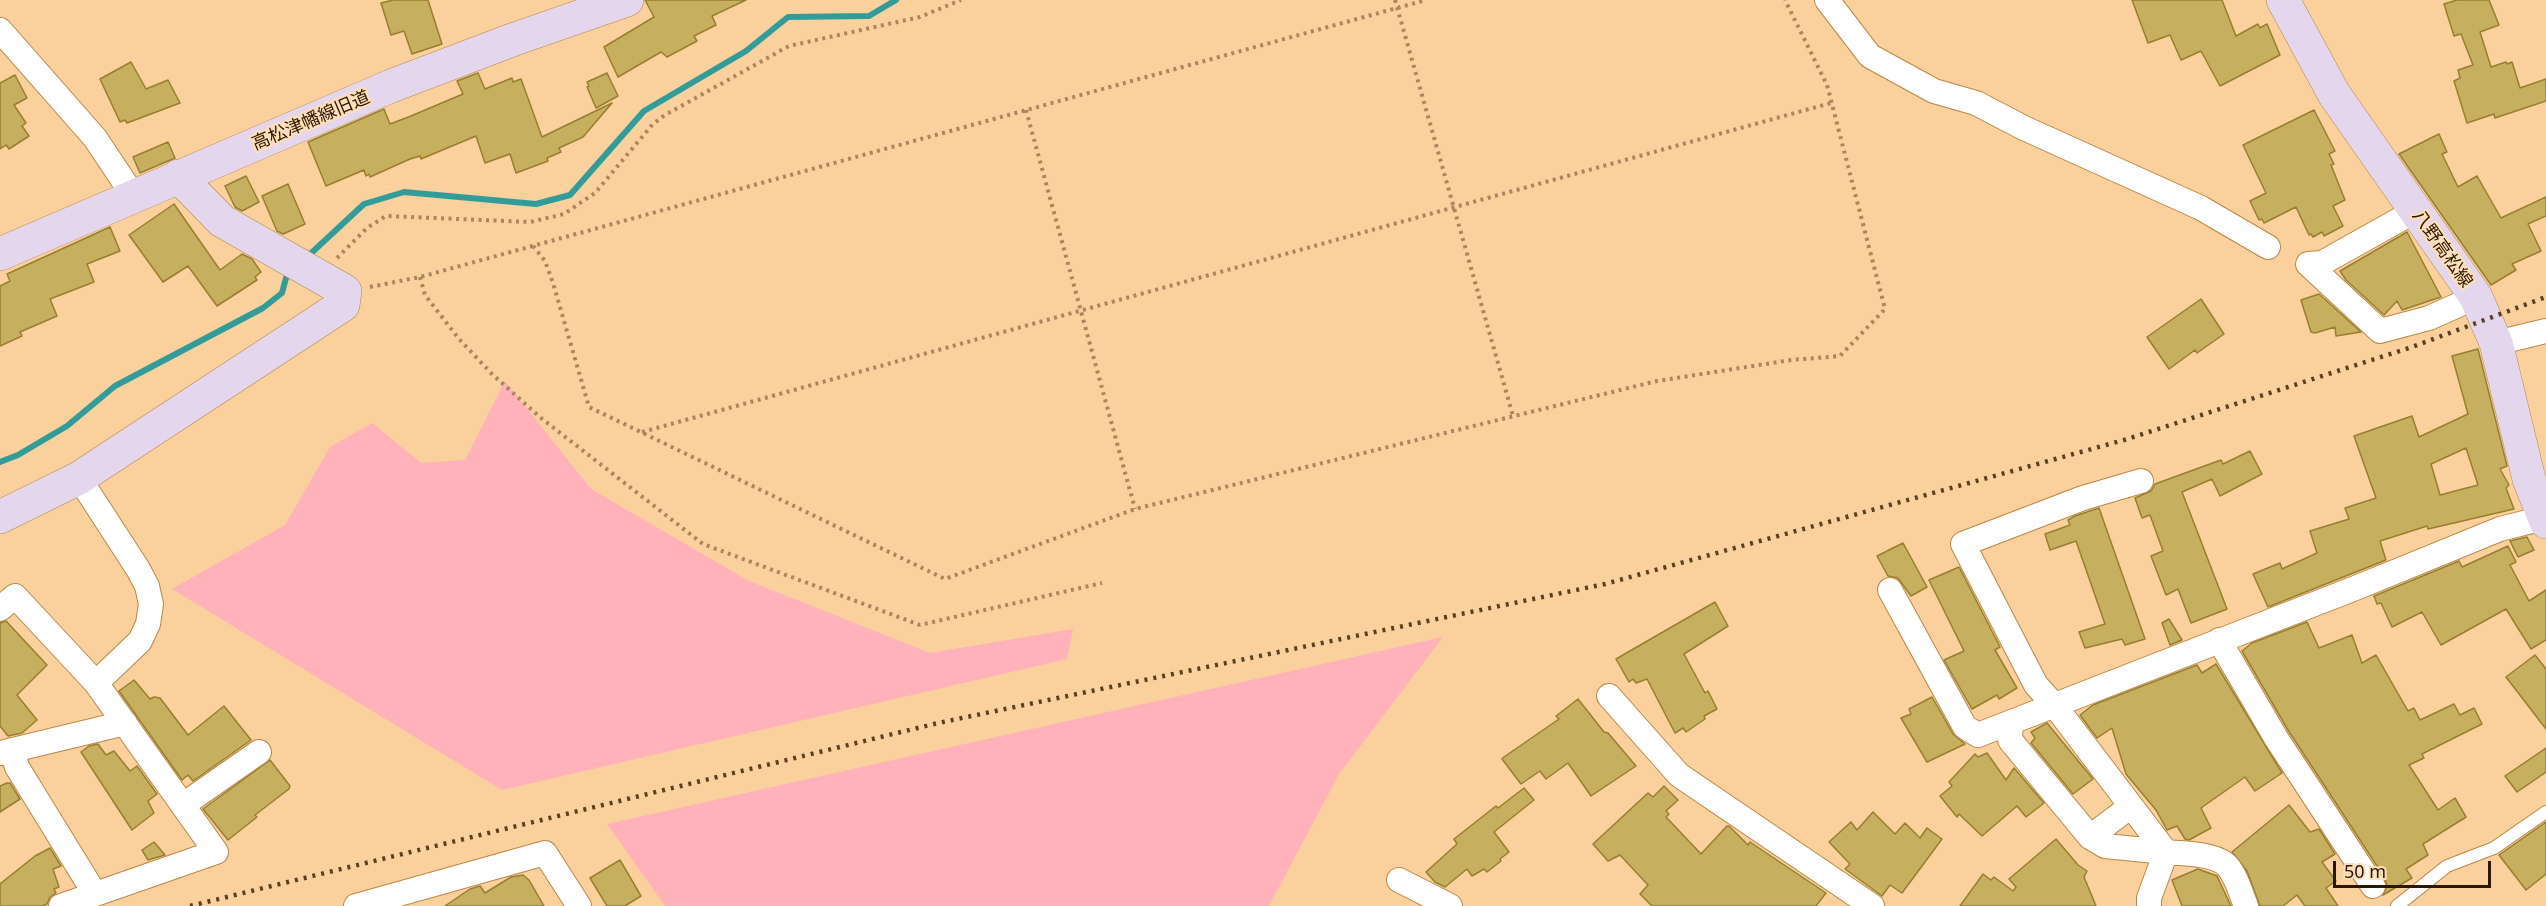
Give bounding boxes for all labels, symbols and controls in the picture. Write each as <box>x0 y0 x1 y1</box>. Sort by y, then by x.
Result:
street label: 高松津幡線旧道 <box>249 86 373 156</box>
street label: 八野高松線 <box>2407 206 2477 292</box>
scale bar <box>2336 849 2494 887</box>
text: 50 m <box>2344 859 2386 883</box>

